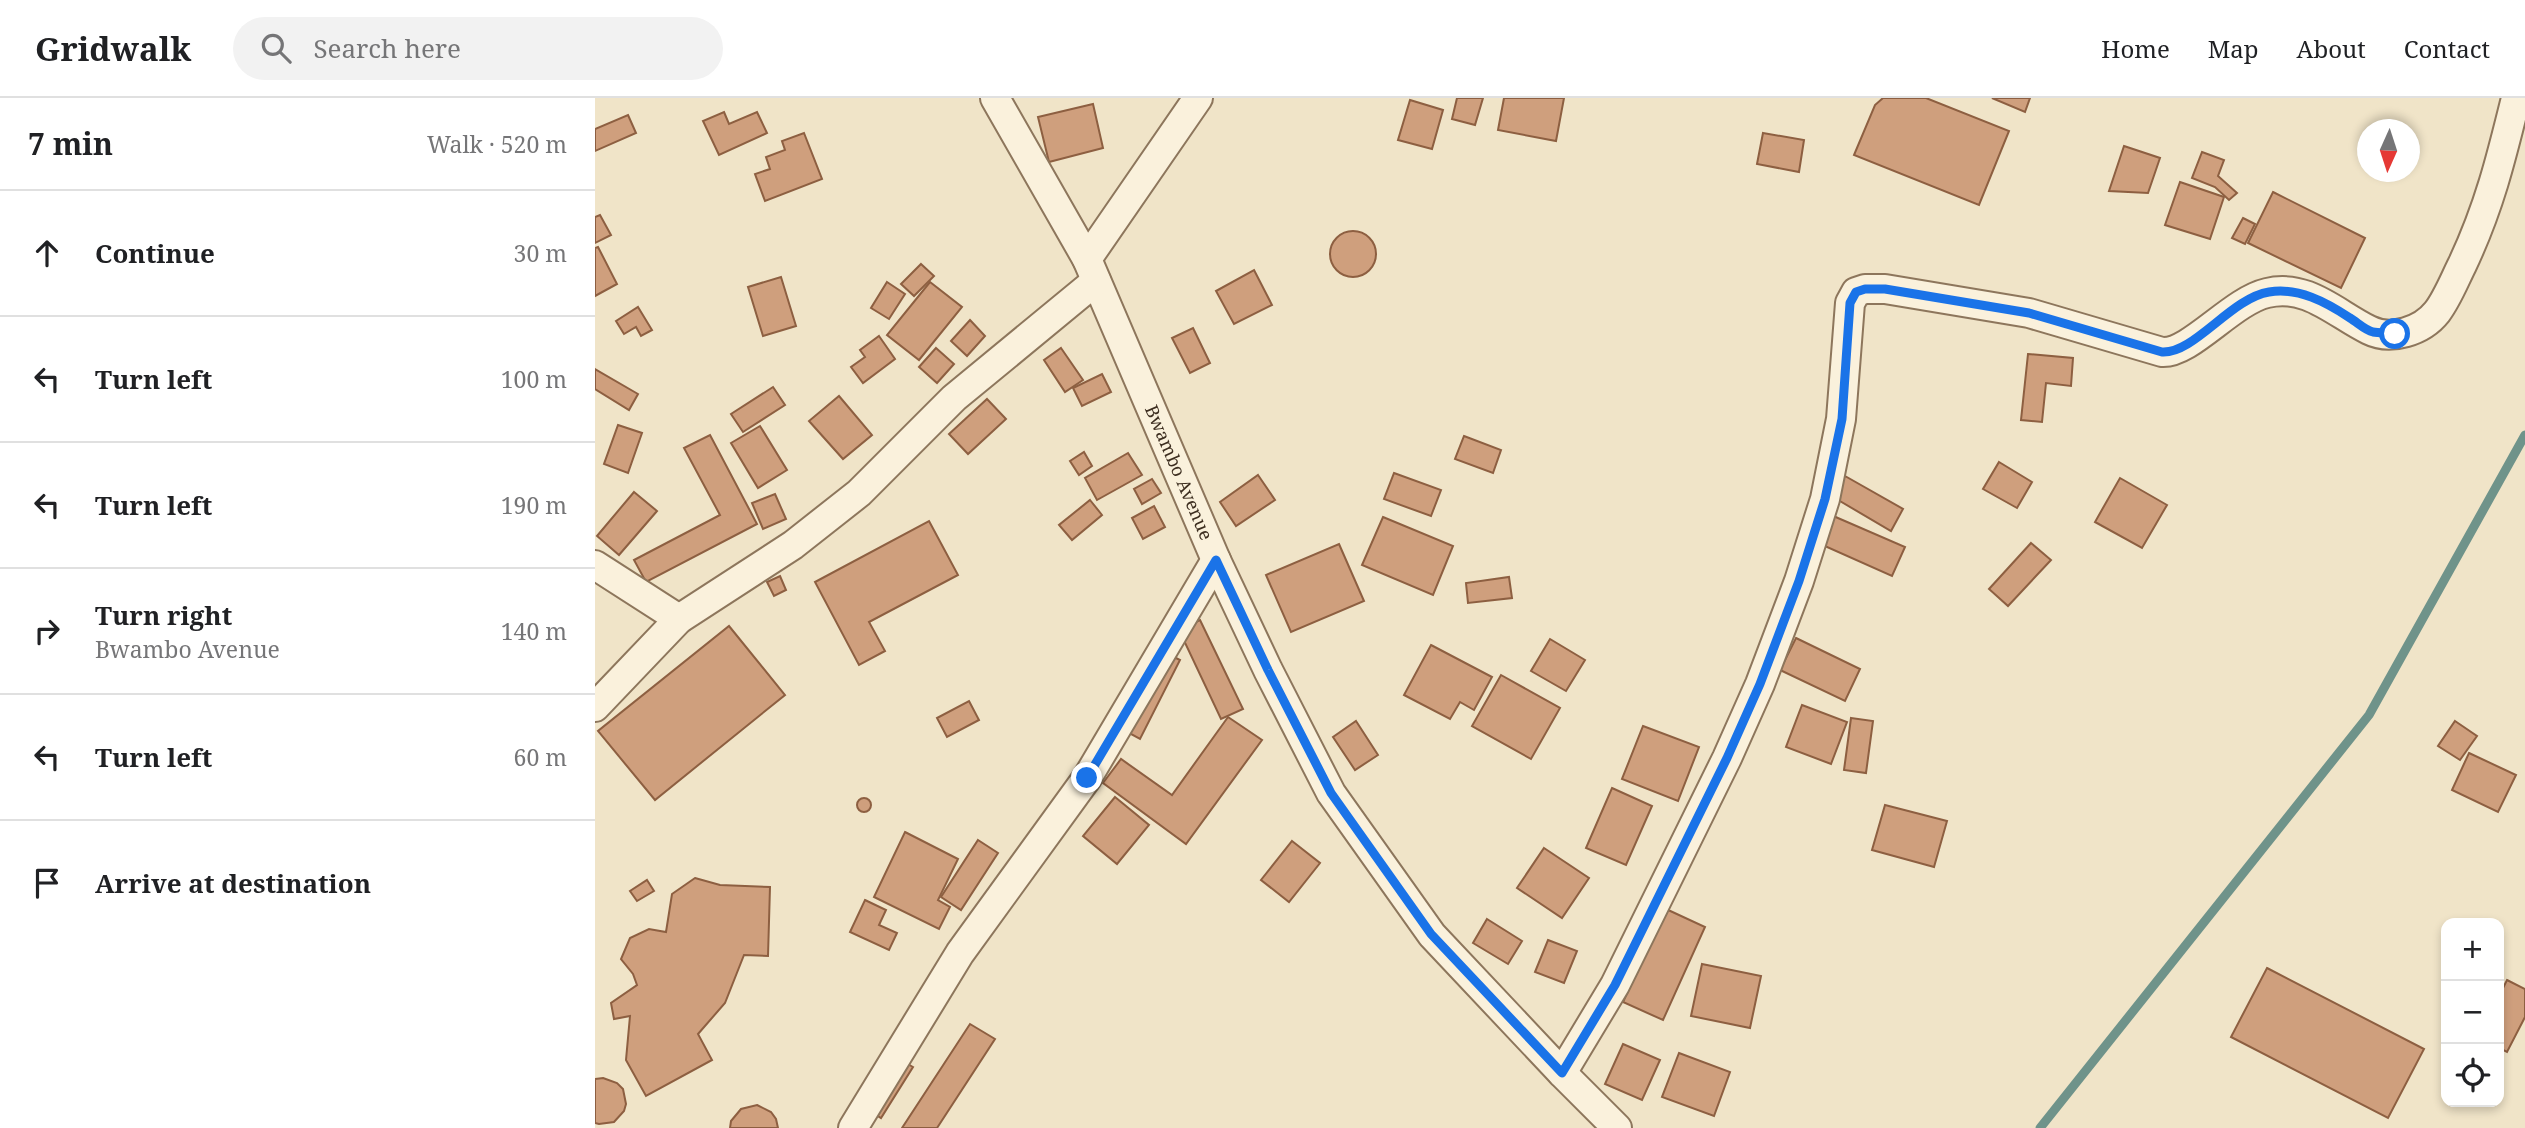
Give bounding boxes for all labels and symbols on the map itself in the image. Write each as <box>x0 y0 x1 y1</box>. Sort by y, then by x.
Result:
north arrow <box>2357 119 2420 182</box>
route start <box>2379 318 2410 349</box>
street label: Bwambo Avenue <box>1140 401 1219 544</box>
route end <box>1071 762 1102 793</box>

